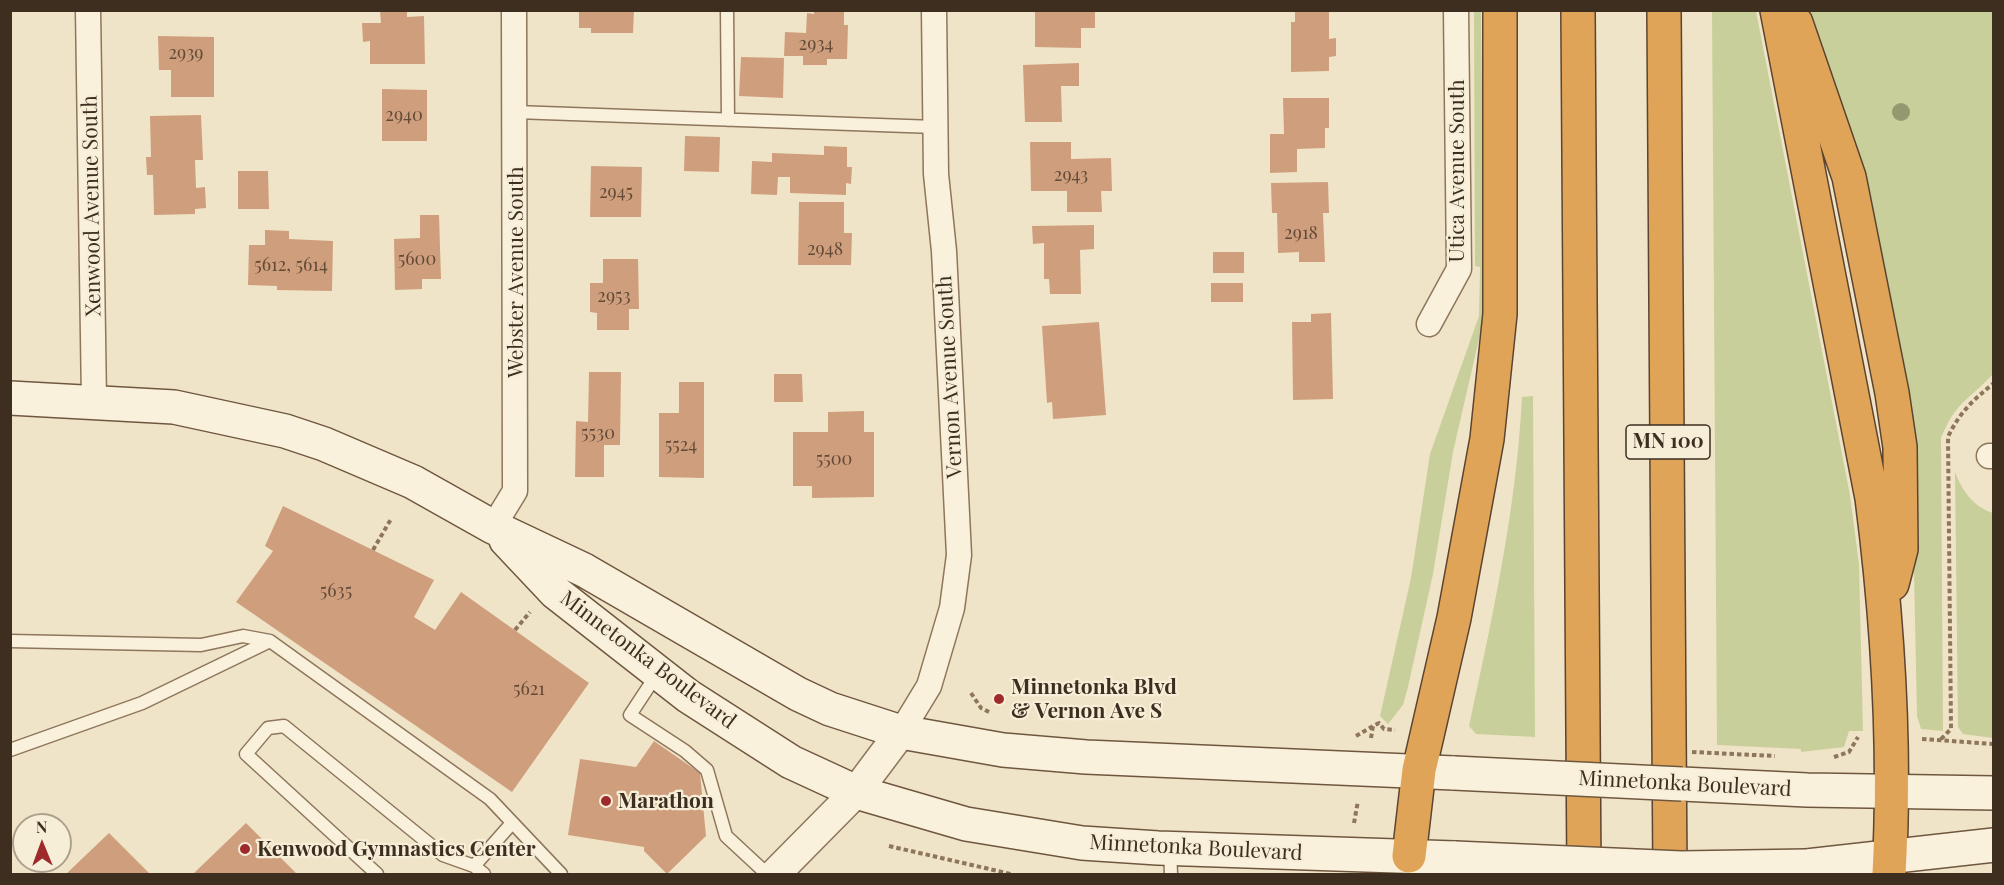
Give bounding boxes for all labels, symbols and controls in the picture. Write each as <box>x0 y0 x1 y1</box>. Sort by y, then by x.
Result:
house number: 2934 <box>799 33 833 55</box>
house number: 2939 <box>168 42 204 64</box>
street label: Utica Avenue South <box>1444 79 1470 263</box>
street label: Xenwood Avenue South <box>77 95 107 317</box>
house number: 2940 <box>385 104 423 126</box>
house number: 2943 <box>1054 164 1088 186</box>
street label: Webster Avenue South <box>503 166 529 378</box>
house number: 2945 <box>599 181 633 203</box>
house number: 2918 <box>1284 222 1318 244</box>
house number: 2948 <box>807 238 843 260</box>
house number: 5600 <box>398 248 436 270</box>
house number: 5612, 5614 <box>254 254 328 276</box>
street label: Vernon Avenue South <box>932 275 968 479</box>
house number: 2953 <box>597 285 631 307</box>
house number: 5530 <box>581 422 615 444</box>
road number: MN 100 <box>1626 425 1710 459</box>
house number: 5524 <box>665 434 697 456</box>
house number: 5500 <box>816 448 852 470</box>
house number: 5635 <box>320 580 352 602</box>
street label: Minnetonka Boulevard <box>555 586 741 734</box>
place label: Minnetonka Blvd & Vernon Ave S <box>1011 674 1177 724</box>
house number: 5621 <box>513 678 545 700</box>
marker: Minnetonka Blvd & Vernon Ave S <box>992 692 1006 706</box>
street label: Minnetonka Boulevard <box>1578 766 1792 802</box>
place label: Marathon <box>618 788 714 814</box>
marker: Marathon <box>599 794 613 808</box>
north arrow <box>12 813 72 873</box>
text: N <box>36 816 48 837</box>
street label: Minnetonka Boulevard <box>1089 830 1303 866</box>
place label: Kenwood Gymnastics Center <box>257 836 536 862</box>
marker: Kenwood Gymnastics Center <box>238 842 252 856</box>

